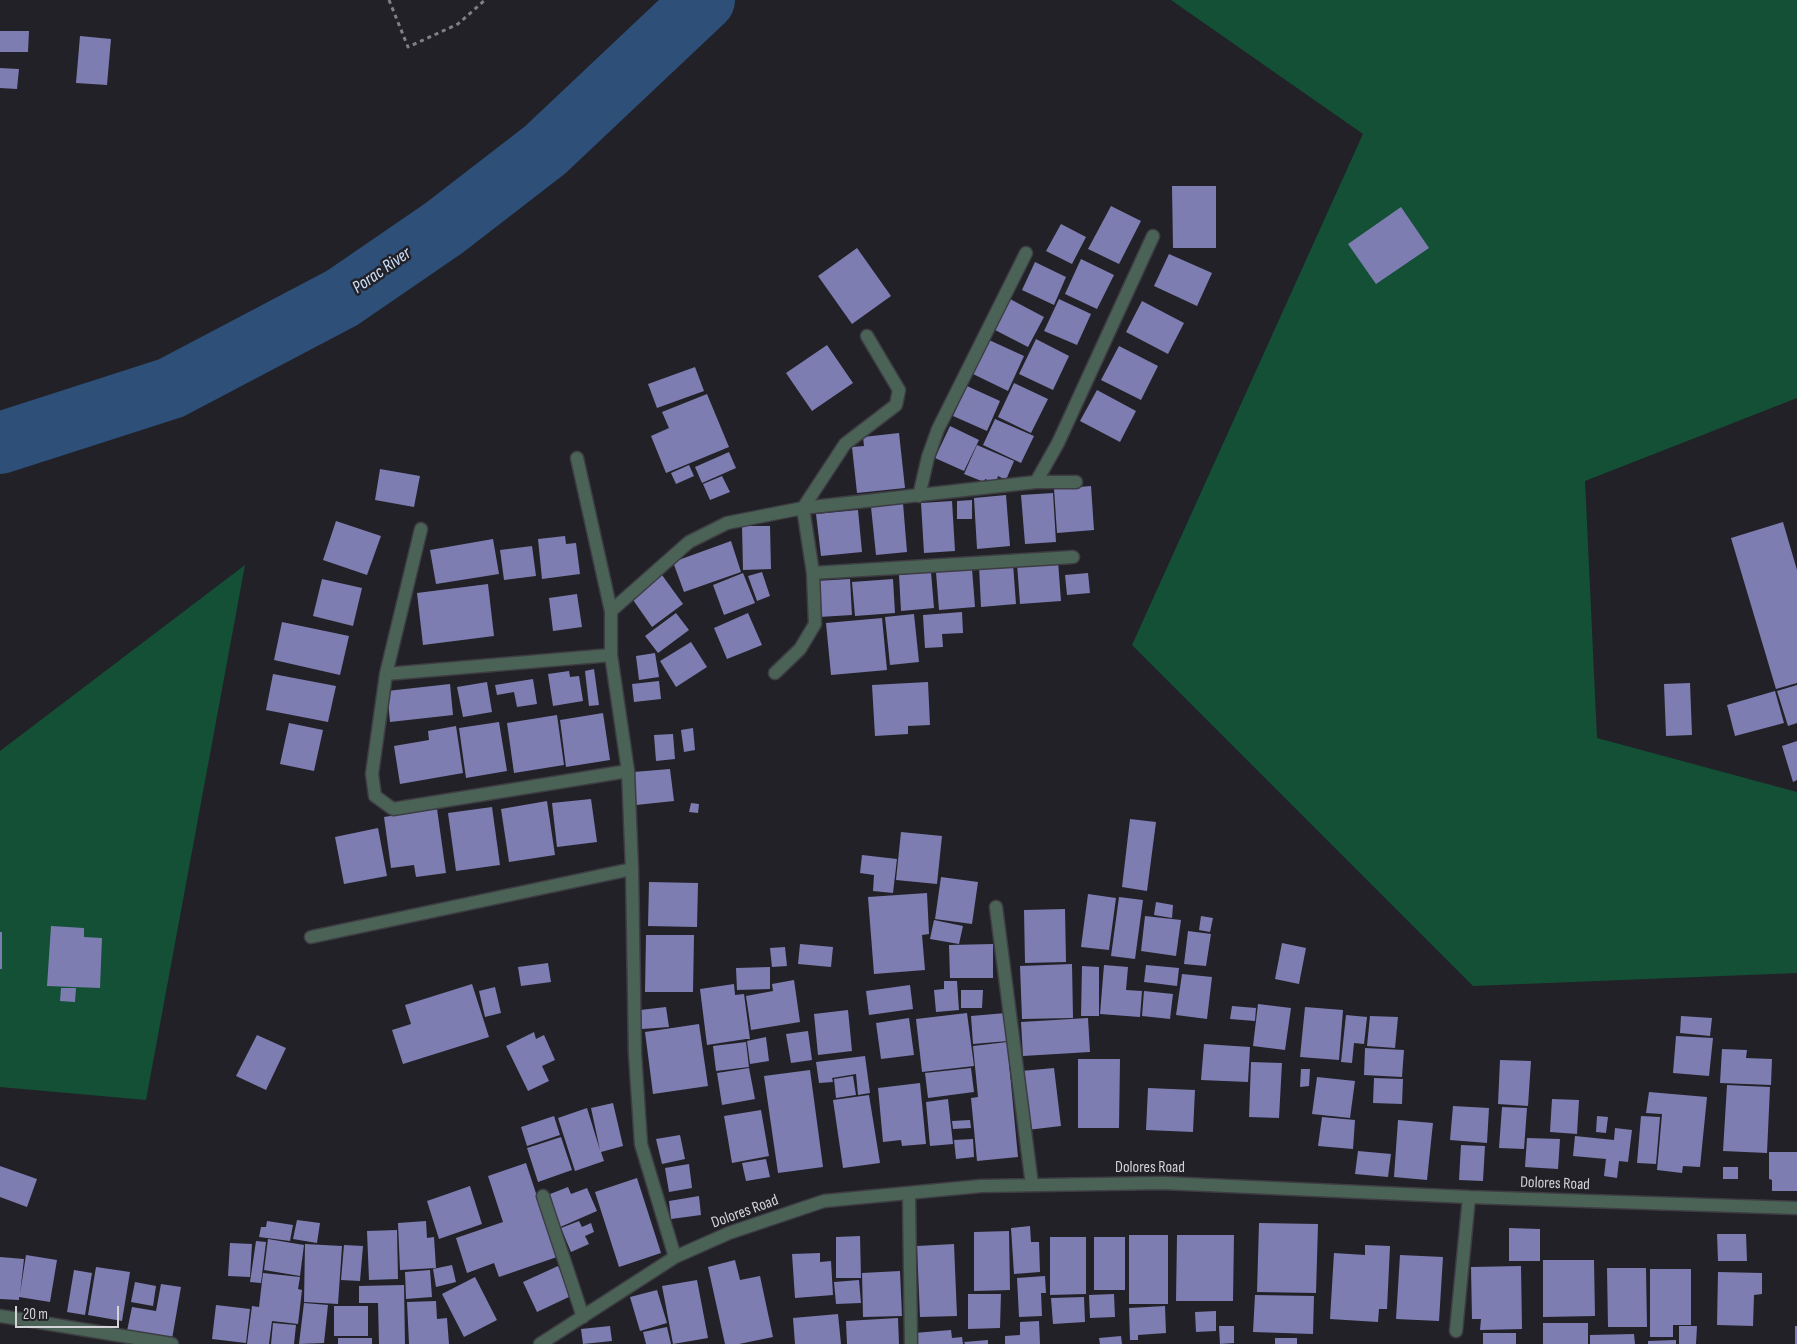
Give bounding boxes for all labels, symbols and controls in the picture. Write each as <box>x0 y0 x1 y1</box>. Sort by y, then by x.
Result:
water label: Porac River <box>348 243 416 299</box>
street label: Dolores Road <box>1115 1158 1185 1178</box>
street label: Dolores Road <box>1520 1173 1590 1195</box>
street label: Dolores Road <box>709 1191 781 1233</box>
scale bar <box>18 1296 121 1328</box>
text: 20 m <box>23 1305 48 1324</box>

